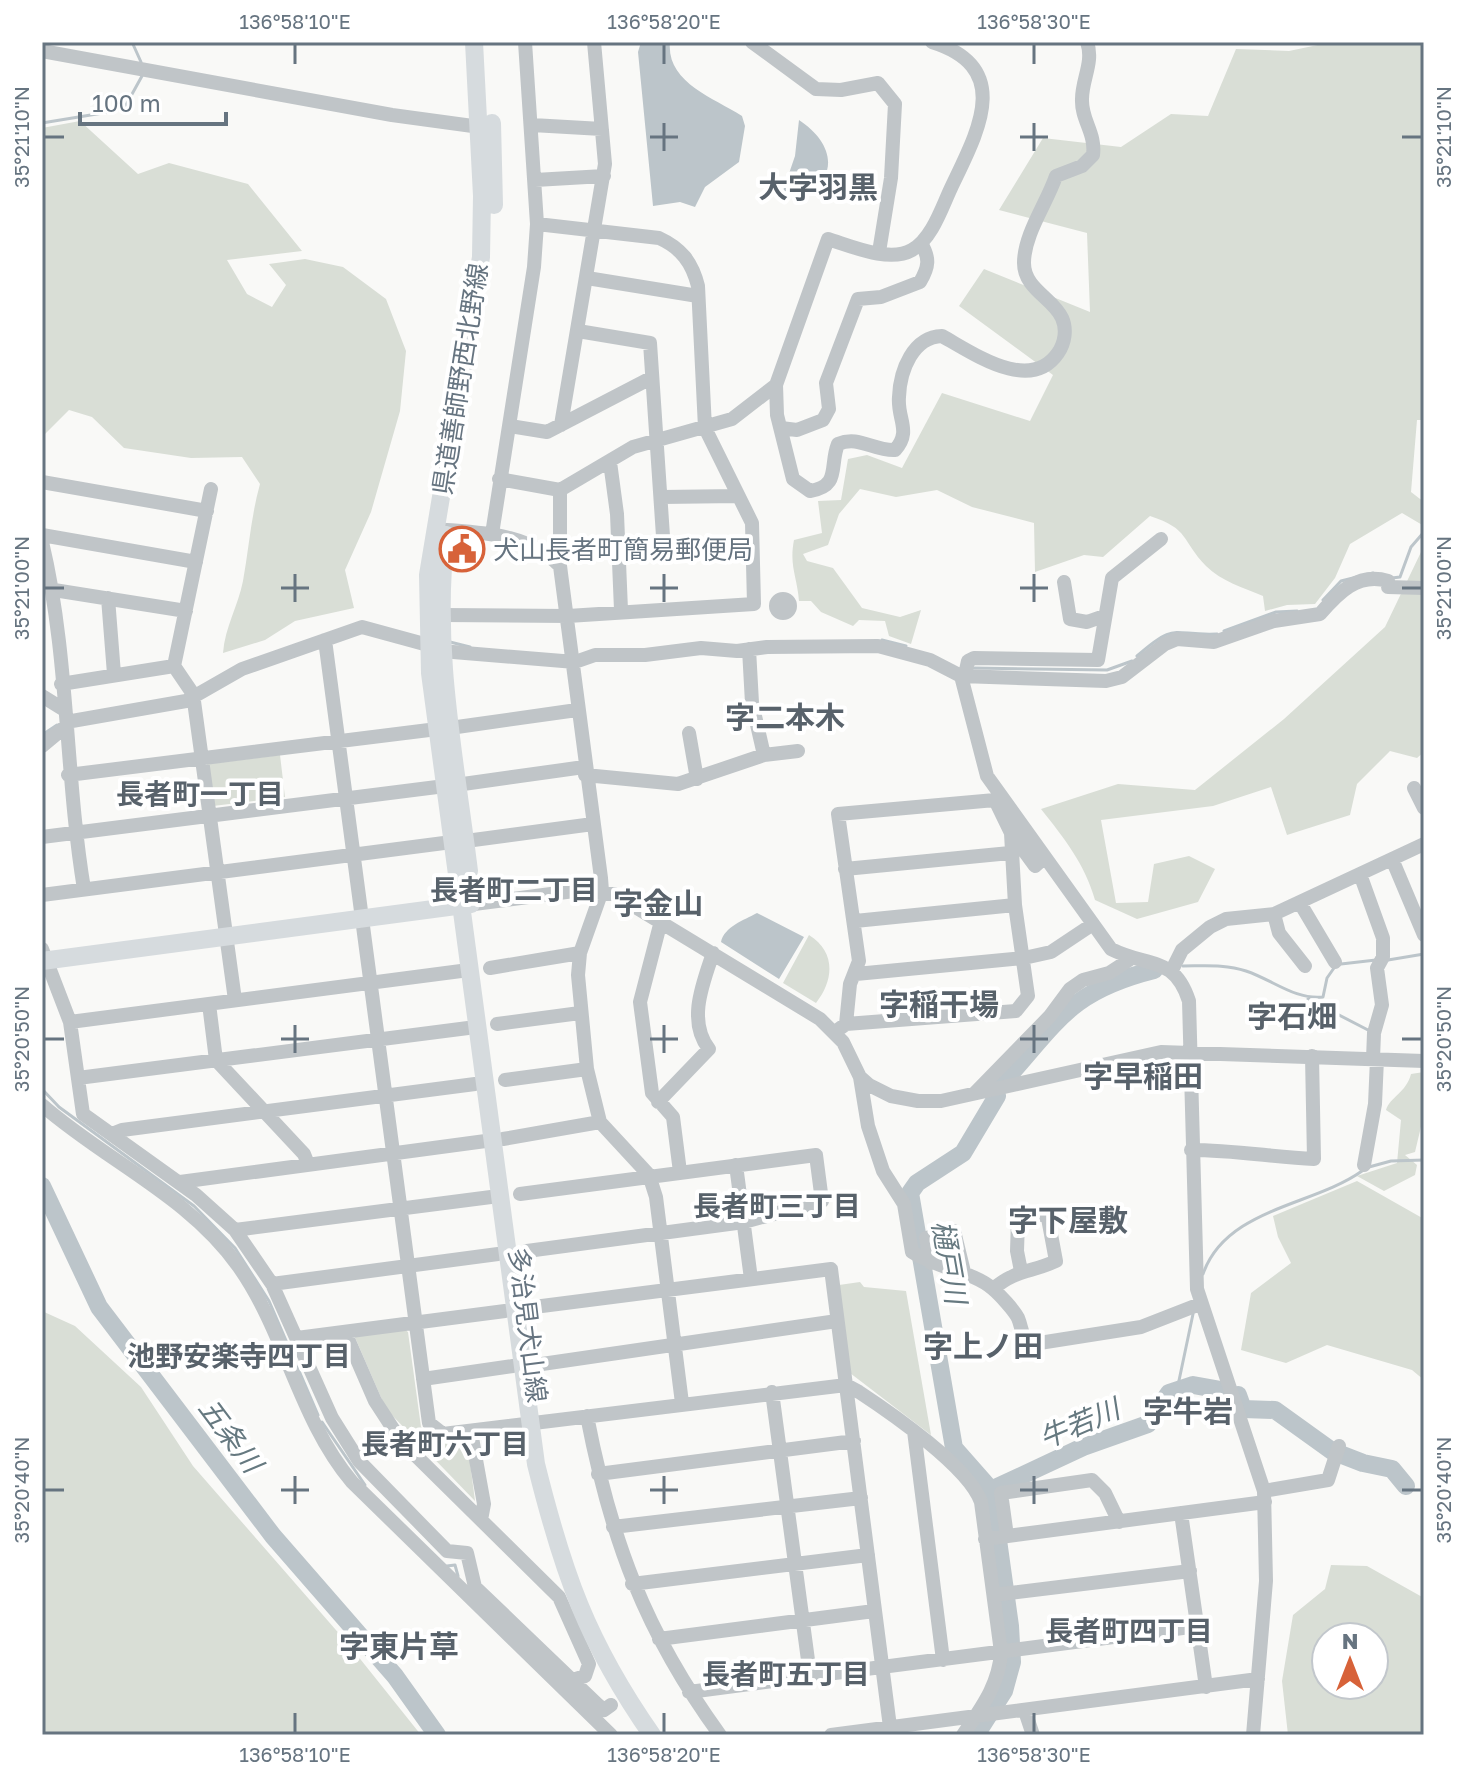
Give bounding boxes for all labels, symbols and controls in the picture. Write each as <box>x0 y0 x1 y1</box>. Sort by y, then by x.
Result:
text: 136°58'10"E <box>239 9 351 33</box>
text: 136°58'20"E <box>607 9 721 33</box>
text: 136°58'30"E <box>977 9 1091 33</box>
scale bar <box>80 76 226 126</box>
text: 35°21'10"N <box>9 86 33 188</box>
text: 35°21'10"N <box>1431 86 1455 188</box>
text: 100 m <box>92 88 161 117</box>
district label: 大字羽黒 <box>758 169 878 205</box>
street label: 県道善師野西北野線 <box>426 261 494 497</box>
public building icon: 犬山長者町簡易郵便局 <box>438 525 486 573</box>
place label: 犬山長者町簡易郵便局 <box>493 534 753 565</box>
text: 35°21'00"N <box>9 536 33 640</box>
text: 35°21'00"N <box>1431 536 1455 640</box>
district label: 字二本木 <box>725 699 845 735</box>
district label: 長者町一丁目 <box>116 777 284 810</box>
district label: 長者町二丁目 <box>430 873 598 906</box>
district label: 字金山 <box>613 885 703 921</box>
text: 35°20'50"N <box>9 986 33 1092</box>
district label: 字稲干場 <box>879 986 999 1022</box>
text: 35°20'50"N <box>1431 986 1455 1092</box>
district label: 字石畑 <box>1247 998 1337 1034</box>
district label: 字早稲田 <box>1083 1058 1203 1094</box>
district label: 長者町三丁目 <box>693 1189 861 1222</box>
district label: 字下屋敷 <box>1008 1202 1128 1238</box>
water label: 樋戸川 <box>926 1218 974 1309</box>
street label: 多治見犬山線 <box>503 1246 553 1404</box>
district label: 字上ノ田 <box>923 1328 1043 1364</box>
district label: 池野安楽寺四丁目 <box>127 1339 351 1372</box>
water label: 牛若川 <box>1034 1390 1127 1455</box>
water label: 五条川 <box>193 1392 271 1481</box>
district label: 字牛岩 <box>1143 1393 1233 1429</box>
district label: 長者町六丁目 <box>361 1427 529 1460</box>
text: 35°20'40"N <box>9 1436 33 1544</box>
text: 35°20'40"N <box>1431 1436 1455 1544</box>
district label: 長者町四丁目 <box>1045 1614 1213 1647</box>
north arrow <box>1310 1621 1390 1701</box>
text: N <box>1342 1627 1358 1654</box>
district label: 字東片草 <box>339 1628 459 1664</box>
district label: 長者町五丁目 <box>702 1657 870 1690</box>
text: 136°58'10"E <box>239 1742 351 1766</box>
text: 136°58'20"E <box>607 1742 721 1766</box>
text: 136°58'30"E <box>977 1742 1091 1766</box>

